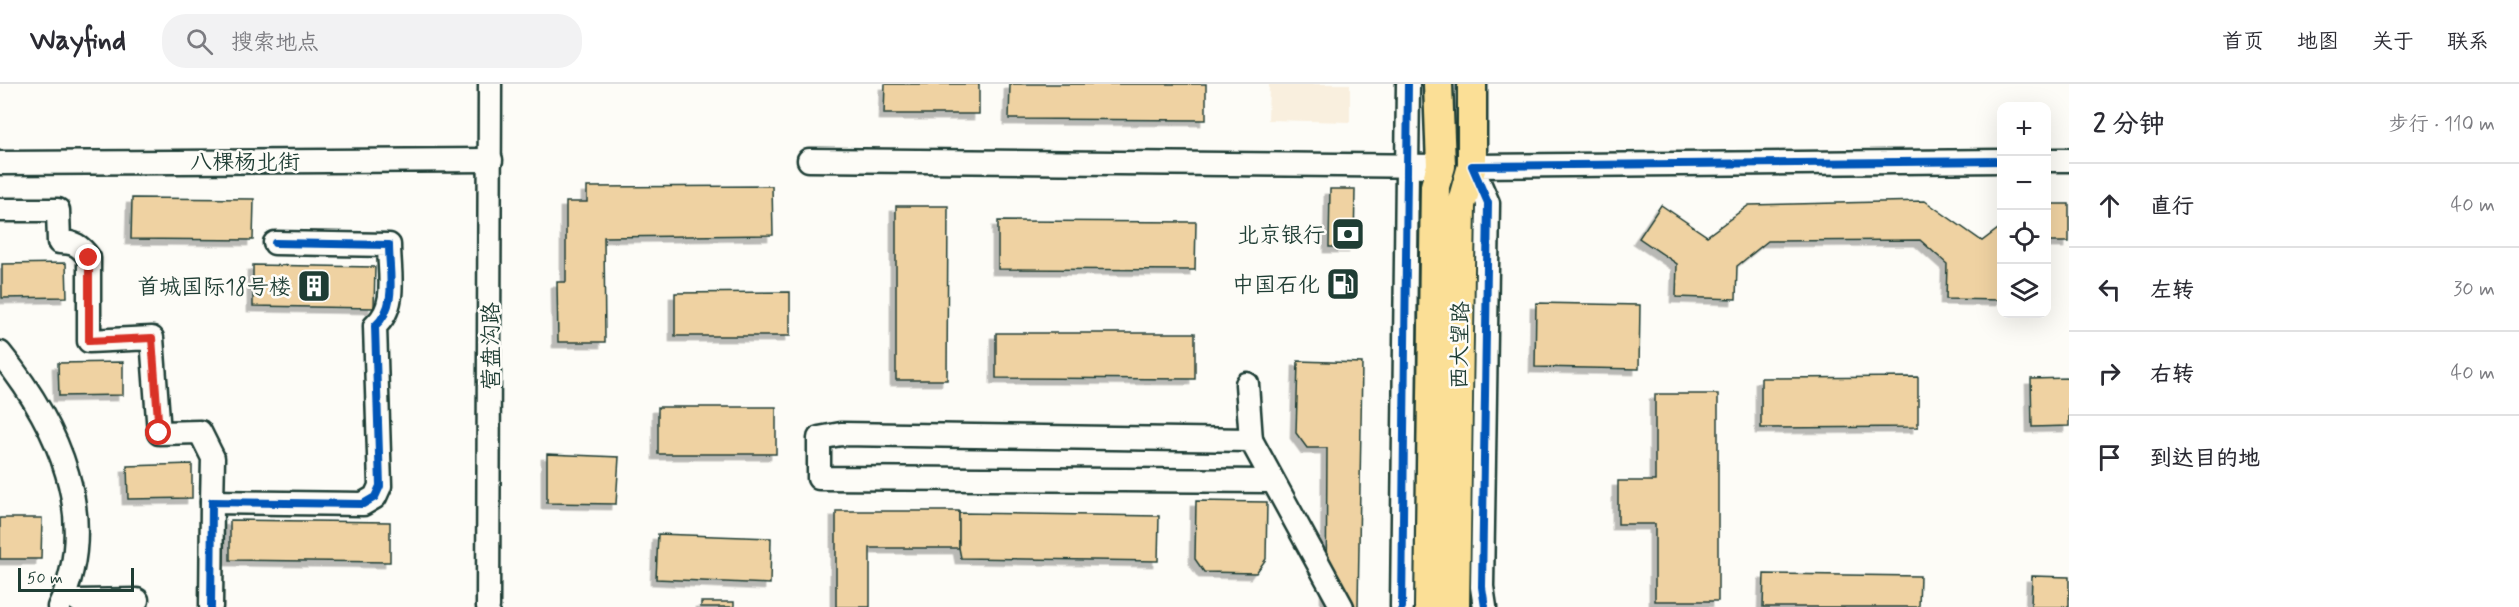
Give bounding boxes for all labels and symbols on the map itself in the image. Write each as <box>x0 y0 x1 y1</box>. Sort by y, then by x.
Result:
street label: 八棵杨北街 <box>190 149 300 177</box>
bank icon: 北京银行 <box>1330 216 1366 252</box>
place label: 北京银行 <box>1237 222 1325 250</box>
route end <box>75 244 101 270</box>
fuel station icon: 中国石化 <box>1325 266 1361 302</box>
building icon: 首城国际18号楼 <box>296 268 332 304</box>
place label: 中国石化 <box>1232 272 1320 300</box>
place label: 首城国际18号楼 <box>137 274 291 302</box>
street label: 西大望路 <box>1446 301 1476 389</box>
street label: 营盘沟路 <box>478 302 506 390</box>
route start <box>145 419 171 445</box>
scale bar <box>18 565 134 592</box>

